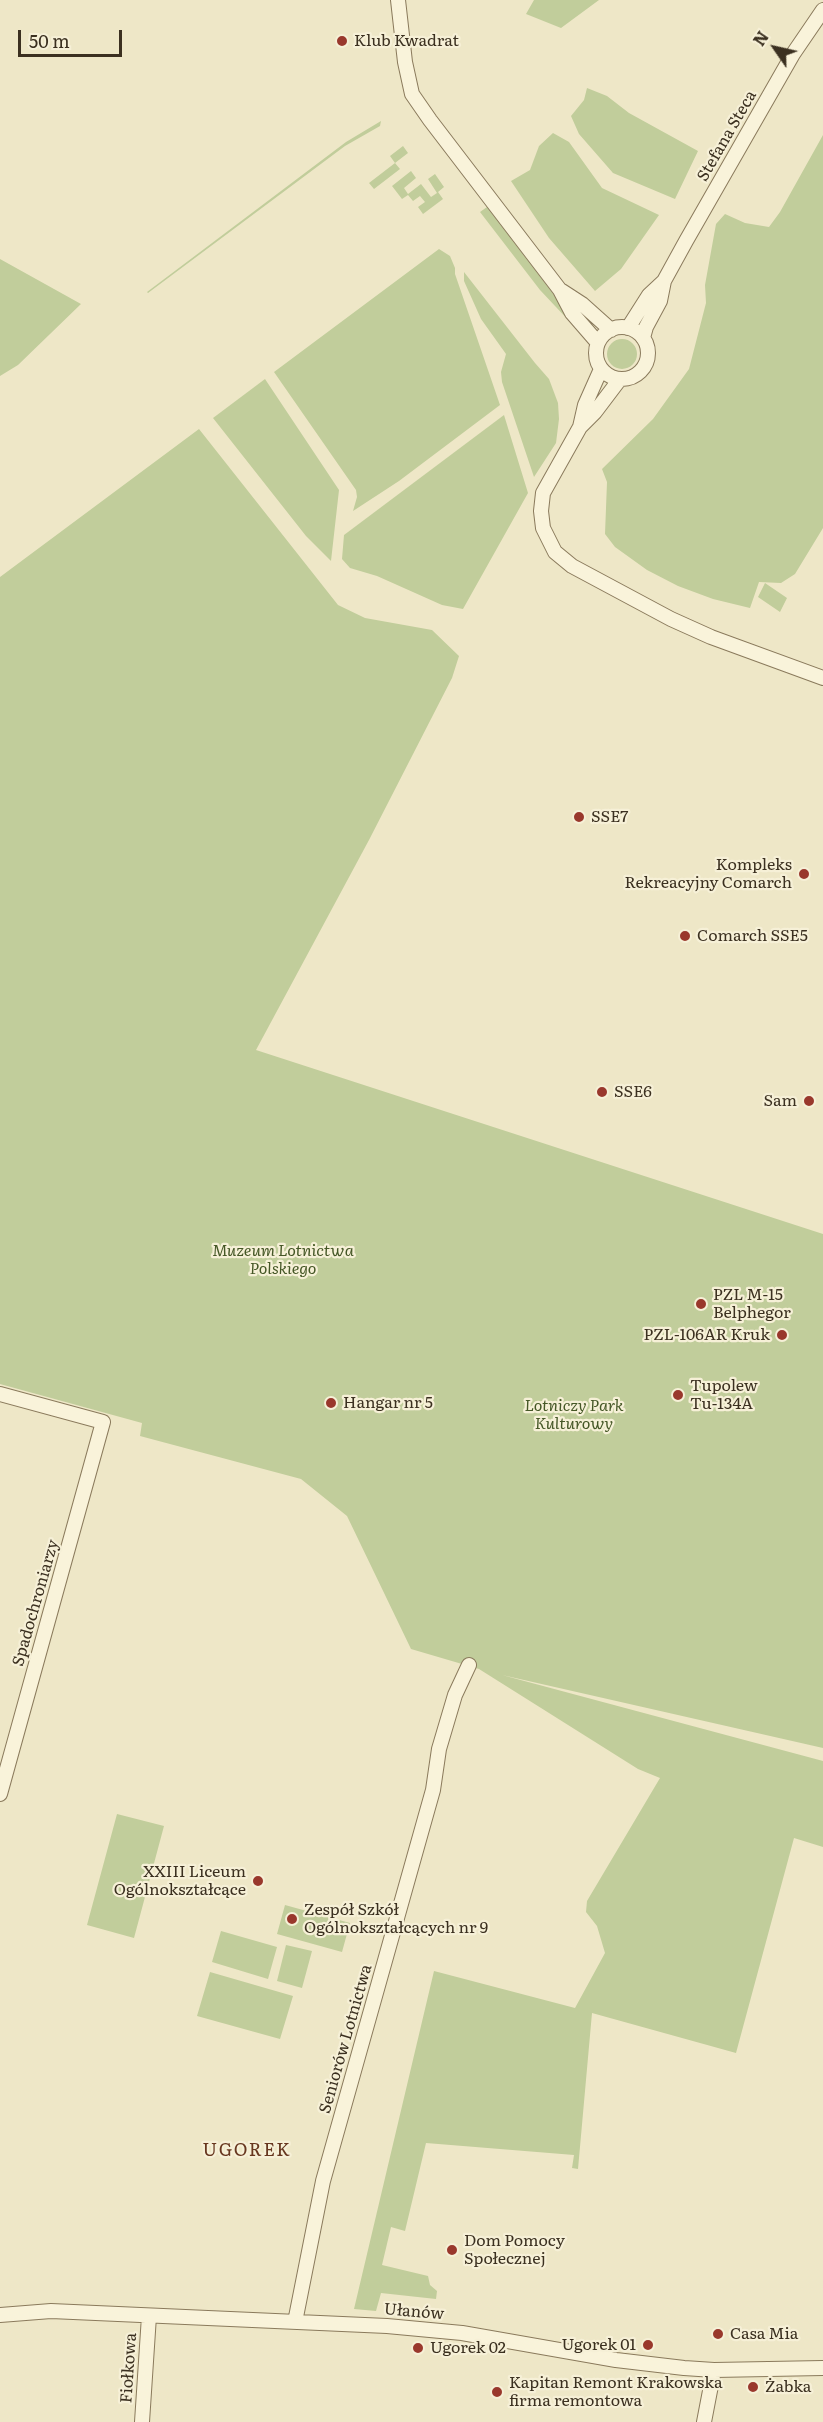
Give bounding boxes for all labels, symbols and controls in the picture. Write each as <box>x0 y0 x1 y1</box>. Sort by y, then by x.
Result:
scale bar <box>21 18 124 56</box>
north arrow <box>745 18 805 78</box>
text: N <box>746 26 774 50</box>
text: 50 m <box>29 27 70 54</box>
place label: Klub Kwadrat <box>354 31 459 51</box>
marker: Klub Kwadrat <box>335 34 349 48</box>
street label: Stefana Steca <box>693 87 761 185</box>
place label: SSE7 <box>591 807 628 827</box>
marker: SSE7 <box>572 810 586 824</box>
place label: Kompleks Rekreacyjny Comarch <box>624 855 792 893</box>
marker: Kompleks Rekreacyjny Comarch <box>797 867 811 881</box>
place label: Comarch SSE5 <box>697 926 808 946</box>
marker: Comarch SSE5 <box>678 929 692 943</box>
place label: SSE6 <box>614 1082 652 1102</box>
marker: SSE6 <box>595 1085 609 1099</box>
place label: Sam <box>764 1091 797 1111</box>
marker: Sam <box>802 1094 816 1108</box>
park label: Muzeum Lotnictwa Polskiego <box>212 1241 354 1279</box>
place label: PZL M-15 Belphegor <box>713 1285 791 1323</box>
marker: PZL M-15 Belphegor <box>694 1297 708 1311</box>
place label: PZL-106AR Kruk <box>644 1325 770 1345</box>
marker: PZL-106AR Kruk <box>775 1328 789 1342</box>
place label: Tupolew Tu-134A <box>690 1376 758 1414</box>
marker: Tupolew Tu-134A <box>671 1388 685 1402</box>
place label: Hangar nr 5 <box>343 1393 433 1413</box>
marker: Hangar nr 5 <box>324 1396 338 1410</box>
park label: Lotniczy Park Kulturowy <box>524 1396 624 1434</box>
street label: Spadochroniarzy <box>9 1537 63 1669</box>
place label: XXIII Liceum Ogólnokształcące <box>114 1862 246 1900</box>
marker: XXIII Liceum Ogólnokształcące <box>251 1874 265 1888</box>
place label: Zespół Szkół Ogólnokształcących nr 9 <box>304 1900 488 1938</box>
marker: Zespół Szkół Ogólnokształcących nr 9 <box>285 1912 299 1926</box>
street label: Seniorów Lotnictwa <box>316 1962 376 2116</box>
district label: UGOREK <box>203 2140 291 2162</box>
place label: Dom Pomocy Społecznej <box>464 2231 565 2269</box>
marker: Dom Pomocy Społecznej <box>445 2243 459 2257</box>
street label: Ułanów <box>383 2300 445 2324</box>
place label: Casa Mia <box>730 2324 798 2344</box>
marker: Casa Mia <box>711 2327 725 2341</box>
street label: Fiołkowa <box>117 2332 141 2404</box>
place label: Ugorek 01 <box>562 2335 636 2355</box>
place label: Ugorek 02 <box>430 2338 506 2358</box>
marker: Ugorek 01 <box>641 2338 655 2352</box>
marker: Ugorek 02 <box>411 2341 425 2355</box>
place label: Kapitan Remont Krakowska firma remontowa <box>509 2373 723 2411</box>
place label: Żabka <box>765 2377 811 2397</box>
marker: Żabka <box>746 2380 760 2394</box>
marker: Kapitan Remont Krakowska firma remontowa <box>490 2385 504 2399</box>

